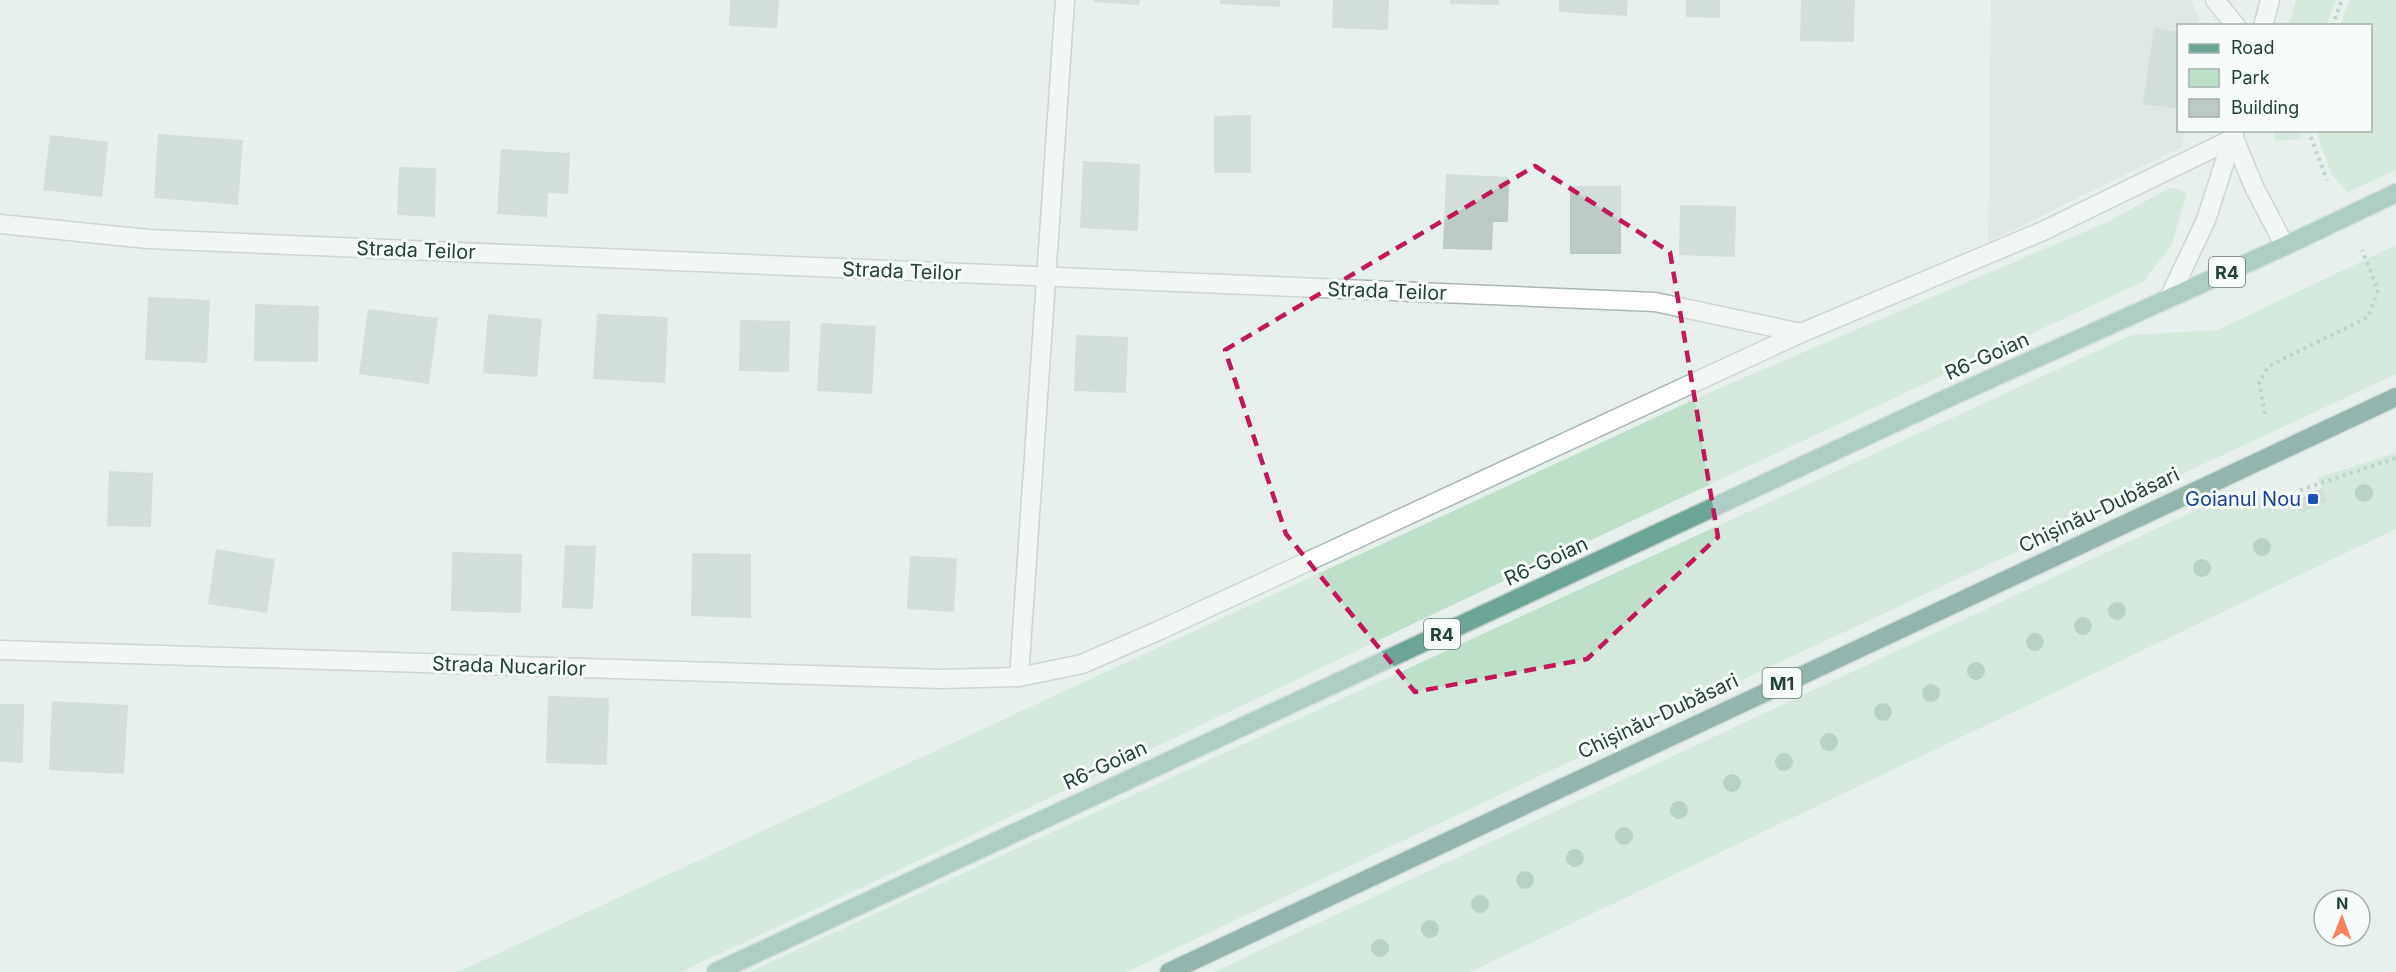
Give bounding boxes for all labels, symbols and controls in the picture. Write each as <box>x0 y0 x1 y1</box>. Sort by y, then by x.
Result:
legend <box>2177 24 2372 132</box>
text: Road <box>2231 37 2274 58</box>
text: Park <box>2231 67 2270 88</box>
text: Building <box>2231 97 2299 118</box>
street label: Strada Teilor <box>356 236 477 264</box>
street label: Strada Teilor <box>842 257 963 285</box>
road number: R4 <box>2209 257 2245 287</box>
street label: Strada Teilor <box>1327 277 1448 305</box>
street label: R6-Goian <box>1941 327 2033 385</box>
street label: Chișinău-Dubăsari <box>2015 462 2183 558</box>
place label: Goianul Nou <box>2185 487 2301 511</box>
marker: Goianul Nou <box>2306 492 2320 506</box>
street label: R6-Goian <box>1500 531 1592 591</box>
road number: R4 <box>1424 619 1460 649</box>
street label: Strada Nucarilor <box>432 651 587 681</box>
street label: Chișinău-Dubăsari <box>1574 668 1742 764</box>
road number: M1 <box>1762 668 1802 698</box>
street label: R6-Goian <box>1059 735 1151 795</box>
north arrow <box>2312 888 2372 948</box>
text: N <box>2336 893 2349 913</box>

